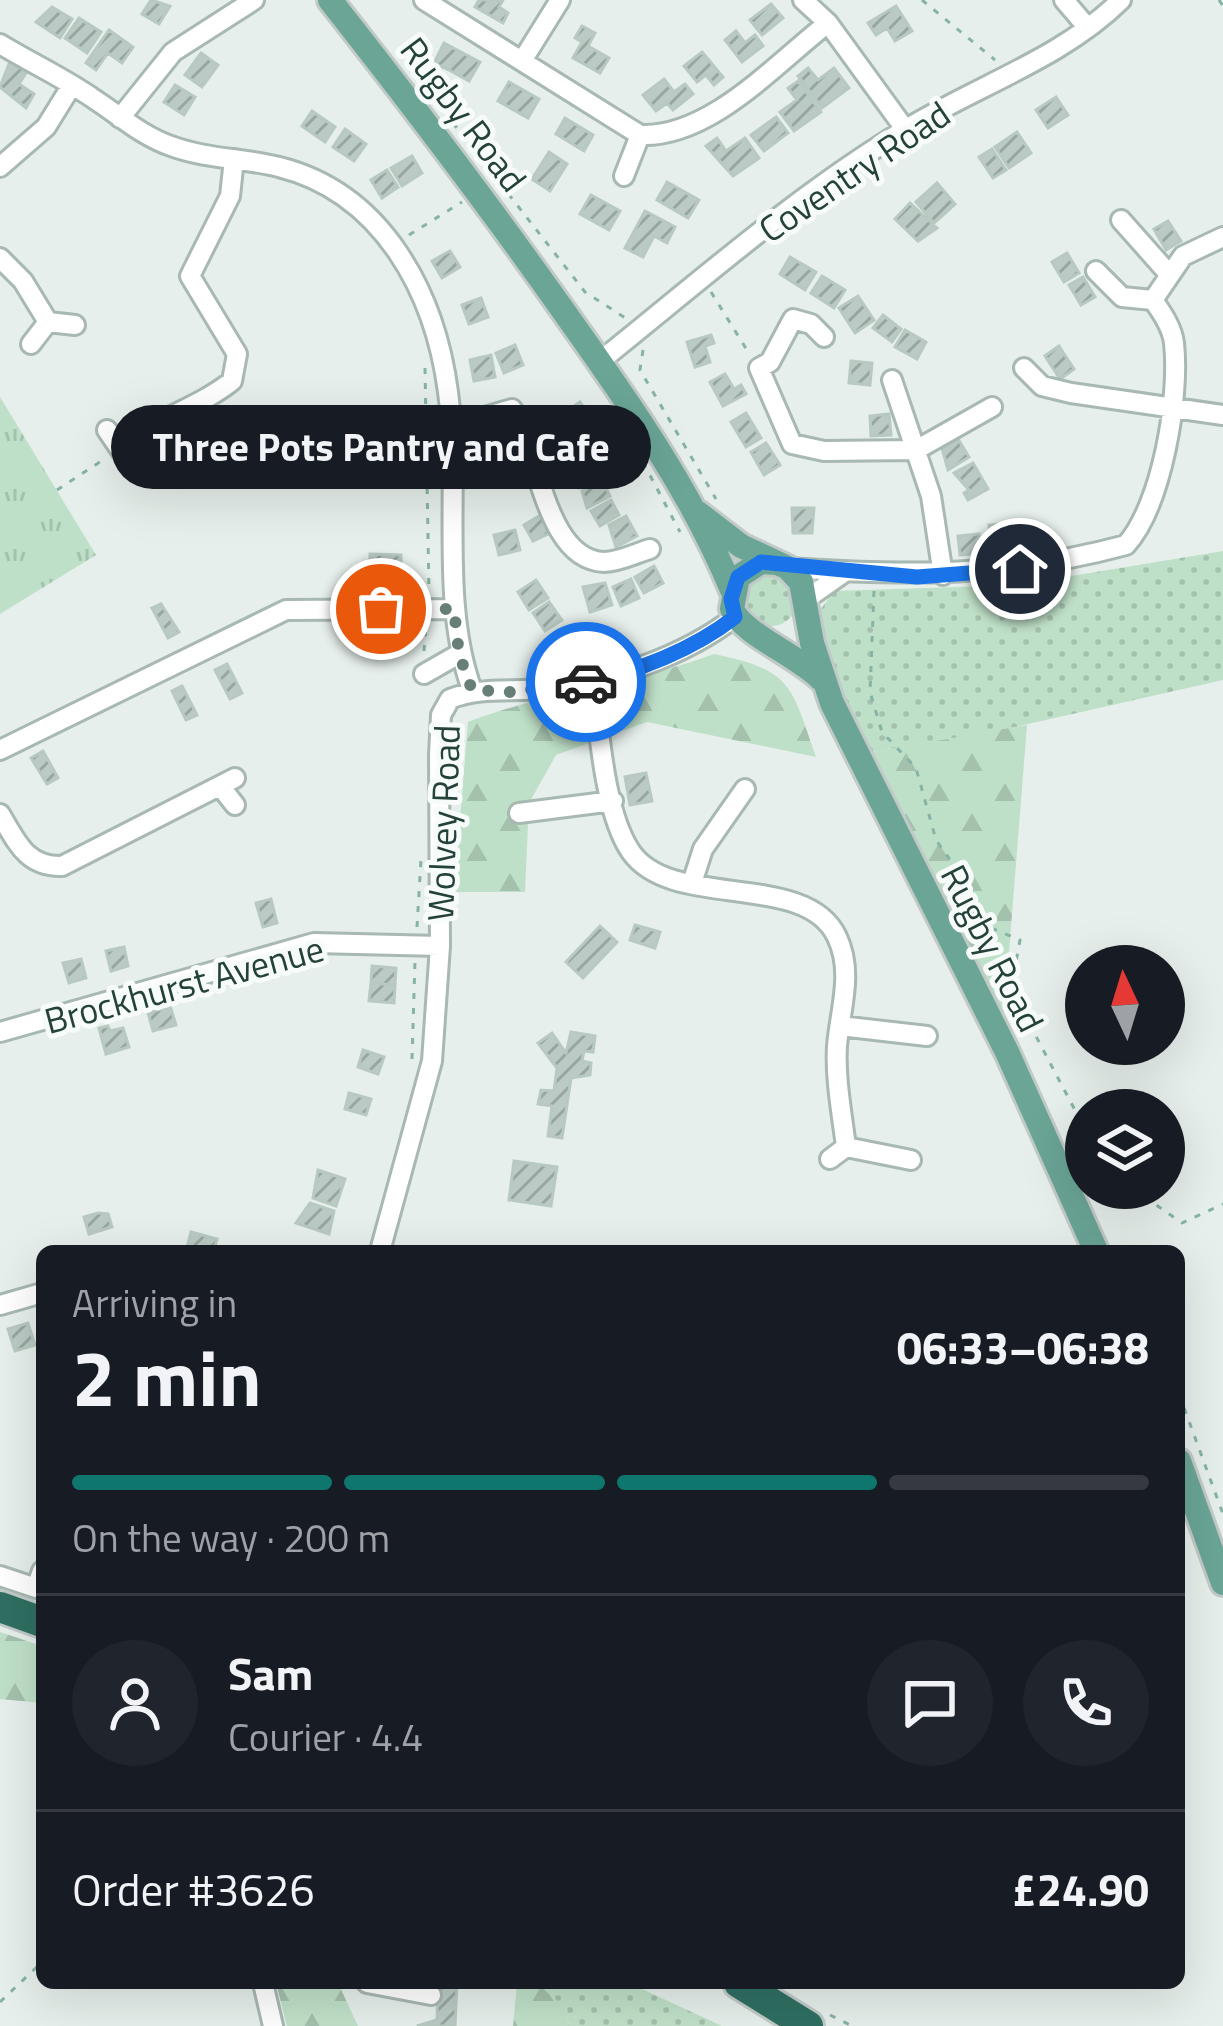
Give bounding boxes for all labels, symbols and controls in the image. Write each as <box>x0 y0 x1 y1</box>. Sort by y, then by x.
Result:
street label: Rugby Road <box>387 25 541 203</box>
street label: Coventry Road <box>747 87 961 255</box>
callout: Three Pots Pantry and Cafe <box>111 405 651 489</box>
text: Three Pots Pantry and Cafe <box>152 417 610 476</box>
pin <box>969 518 1071 620</box>
icon: home <box>987 536 1053 602</box>
pin <box>330 558 432 660</box>
icon: bag <box>348 576 414 642</box>
courier <box>526 622 646 742</box>
icon: car <box>553 649 619 715</box>
street label: Wolvey Road <box>412 724 474 922</box>
street label: Rugby Road <box>927 855 1059 1041</box>
street label: Brockhurst Avenue <box>38 920 330 1048</box>
north arrow <box>1065 945 1185 1065</box>
map controls <box>1065 945 1185 1209</box>
button: layers <box>1065 1089 1185 1209</box>
text: Arriving in <box>72 1273 237 1332</box>
text: 06:33–06:38 <box>897 1313 1149 1381</box>
text: 2 min <box>72 1318 262 1436</box>
text: On the way · 200 m <box>72 1508 390 1567</box>
text: Sam <box>228 1639 313 1707</box>
button: person <box>72 1640 198 1766</box>
button: chat <box>867 1640 993 1766</box>
button: phone <box>1023 1640 1149 1766</box>
text: Courier · 4.4 <box>228 1707 423 1766</box>
text: Order #3626 <box>72 1855 315 1923</box>
text: £24.90 <box>1011 1855 1149 1923</box>

